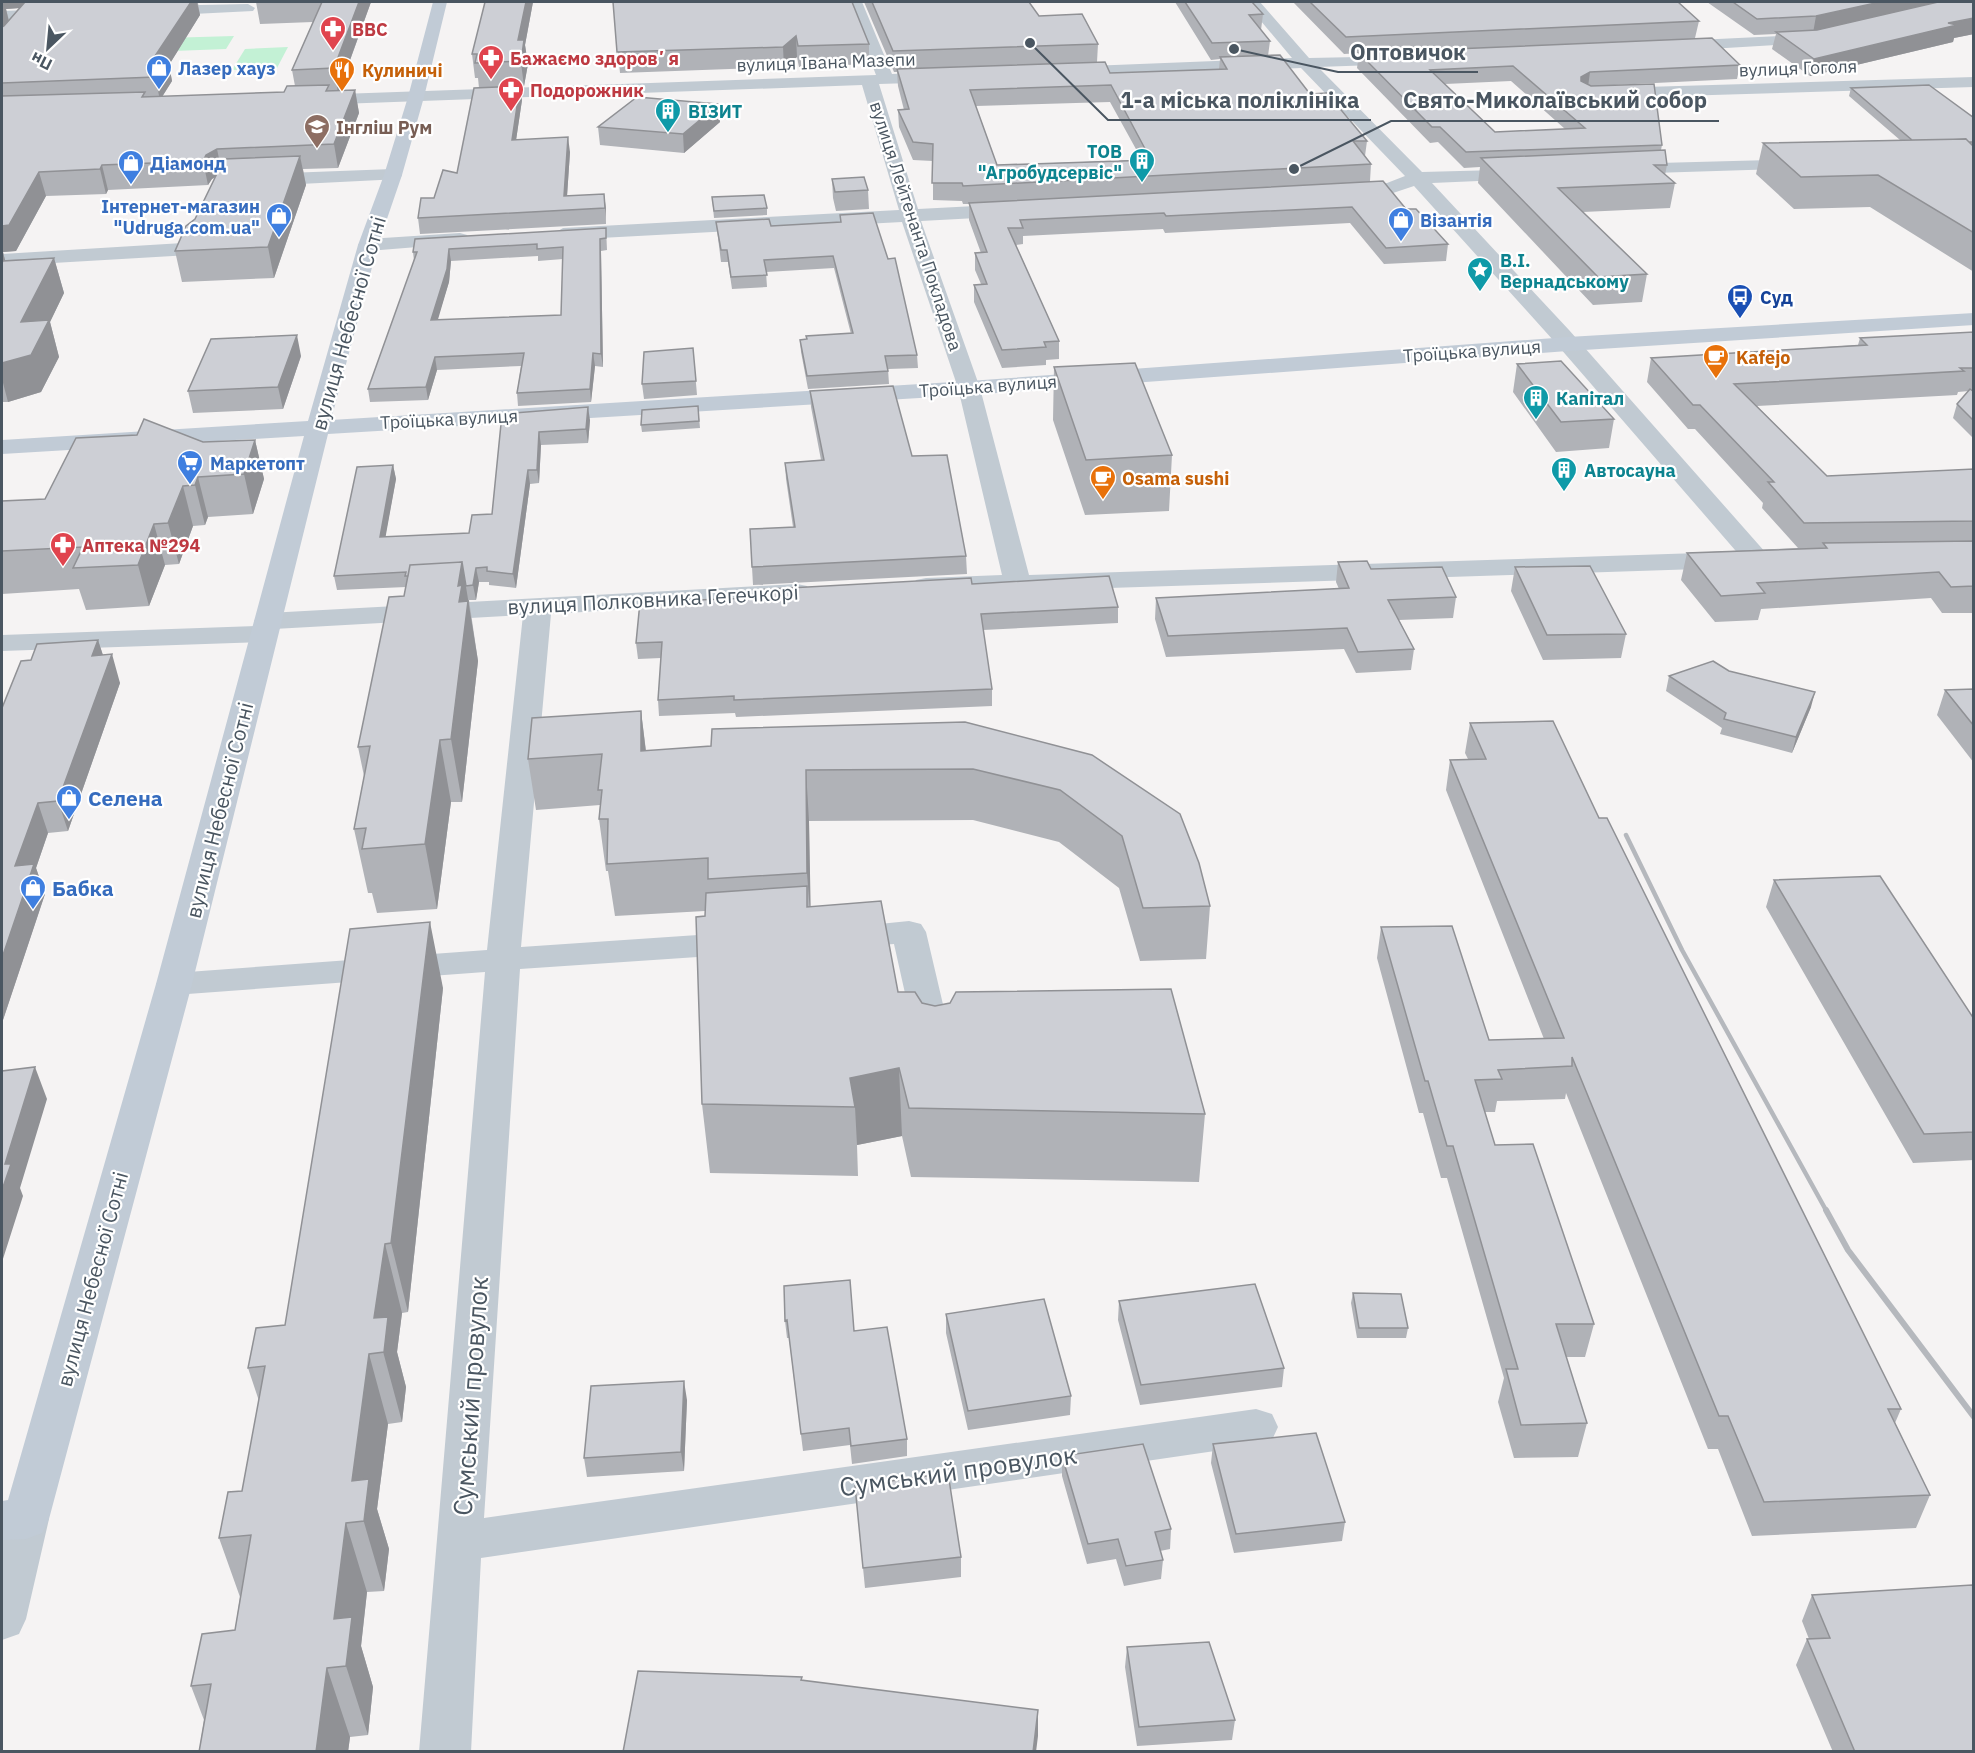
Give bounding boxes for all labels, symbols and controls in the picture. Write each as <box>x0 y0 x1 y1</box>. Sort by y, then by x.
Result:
pharmacy icon: ВВС <box>318 14 348 52</box>
north arrow <box>18 18 78 78</box>
place label: ВВС <box>352 18 388 41</box>
callout: Оптовичок <box>1338 32 1478 72</box>
text: Оптовичок <box>1350 37 1466 66</box>
pharmacy icon: Бажаємо здоровʼя <box>476 43 506 81</box>
place label: Бажаємо здоровʼя <box>510 47 679 70</box>
street label: вулиця Івана Мазепи <box>736 47 916 77</box>
text: Пн <box>28 48 55 75</box>
shop icon: Лазер хауз <box>144 53 174 91</box>
street label: вулиця Гоголя <box>1738 54 1858 82</box>
restaurant icon: Кулиничі <box>327 55 357 93</box>
place label: Лазер хауз <box>178 57 276 80</box>
place label: Кулиничі <box>362 59 443 82</box>
pharmacy icon: Подорожник <box>496 75 526 113</box>
place label: Подорожник <box>530 79 644 102</box>
callout: 1-а міська поліклініка <box>1108 80 1371 120</box>
callout: Свято-Миколаївський собор <box>1391 81 1719 121</box>
text: 1-а міська поліклініка <box>1120 85 1360 114</box>
text: Свято-Миколаївський собор <box>1403 85 1707 114</box>
building icon: ВІЗИТ <box>653 96 683 134</box>
street label: вулиця Лейтенанта Покладова <box>865 98 967 354</box>
place label: ВІЗИТ <box>688 100 743 123</box>
school or university icon: Інгліш Рум <box>302 112 332 150</box>
place label: Інгліш Рум <box>336 116 432 139</box>
place label: ТОВ "Агробудсервіс" <box>978 140 1122 184</box>
building icon: ТОВ "Агробудсервіс" <box>1127 146 1157 184</box>
shop icon: Дiамонд <box>116 148 146 186</box>
place label: Дiамонд <box>150 152 226 175</box>
place label: Iнтернет-магазин "Udruga.com.ua" <box>101 195 260 239</box>
shop icon: Iнтернет-магазин "Udruga.com.ua" <box>264 201 294 239</box>
shop icon: Візантія <box>1386 205 1416 243</box>
place label: Візантія <box>1420 209 1493 232</box>
street label: вулиця Небесної Сотні <box>304 213 392 433</box>
place label: В.І. Вернадському <box>1500 249 1629 293</box>
place icon: В.І. Вернадському <box>1465 255 1495 293</box>
bus stop icon: Суд <box>1725 282 1755 320</box>
place label: Суд <box>1760 286 1793 309</box>
street label: Троїцька вулиця <box>1402 335 1542 367</box>
cafe icon: Kafejo <box>1701 342 1731 380</box>
place label: Kafejo <box>1736 346 1790 369</box>
street label: Троїцька вулиця <box>918 370 1058 402</box>
building icon: Капітал <box>1521 383 1551 421</box>
place label: Капітал <box>1556 387 1624 410</box>
street label: Троїцька вулиця <box>379 404 519 434</box>
supermarket icon: Маркетопт <box>175 448 205 486</box>
place label: Маркетопт <box>210 452 305 475</box>
building icon: Автосауна <box>1549 455 1579 493</box>
place label: Автосауна <box>1584 459 1676 482</box>
cafe icon: Osama sushi <box>1088 463 1118 501</box>
place label: Osama sushi <box>1122 467 1230 490</box>
pharmacy icon: Аптека №294 <box>48 530 78 568</box>
place label: Аптека №294 <box>82 534 201 557</box>
street label: вулиця Полковника Гегечкорі <box>507 577 799 621</box>
street label: вулиця Небесної Сотні <box>179 699 259 921</box>
shop icon: Селена <box>54 783 84 821</box>
place label: Селена <box>88 784 163 812</box>
shop icon: Бабка <box>18 873 48 911</box>
place label: Бабка <box>52 874 114 902</box>
street label: вулиця Небесної Сотні <box>50 1168 134 1390</box>
street label: Сумський провулок <box>445 1275 495 1517</box>
street label: Сумський провулок <box>837 1436 1079 1504</box>

